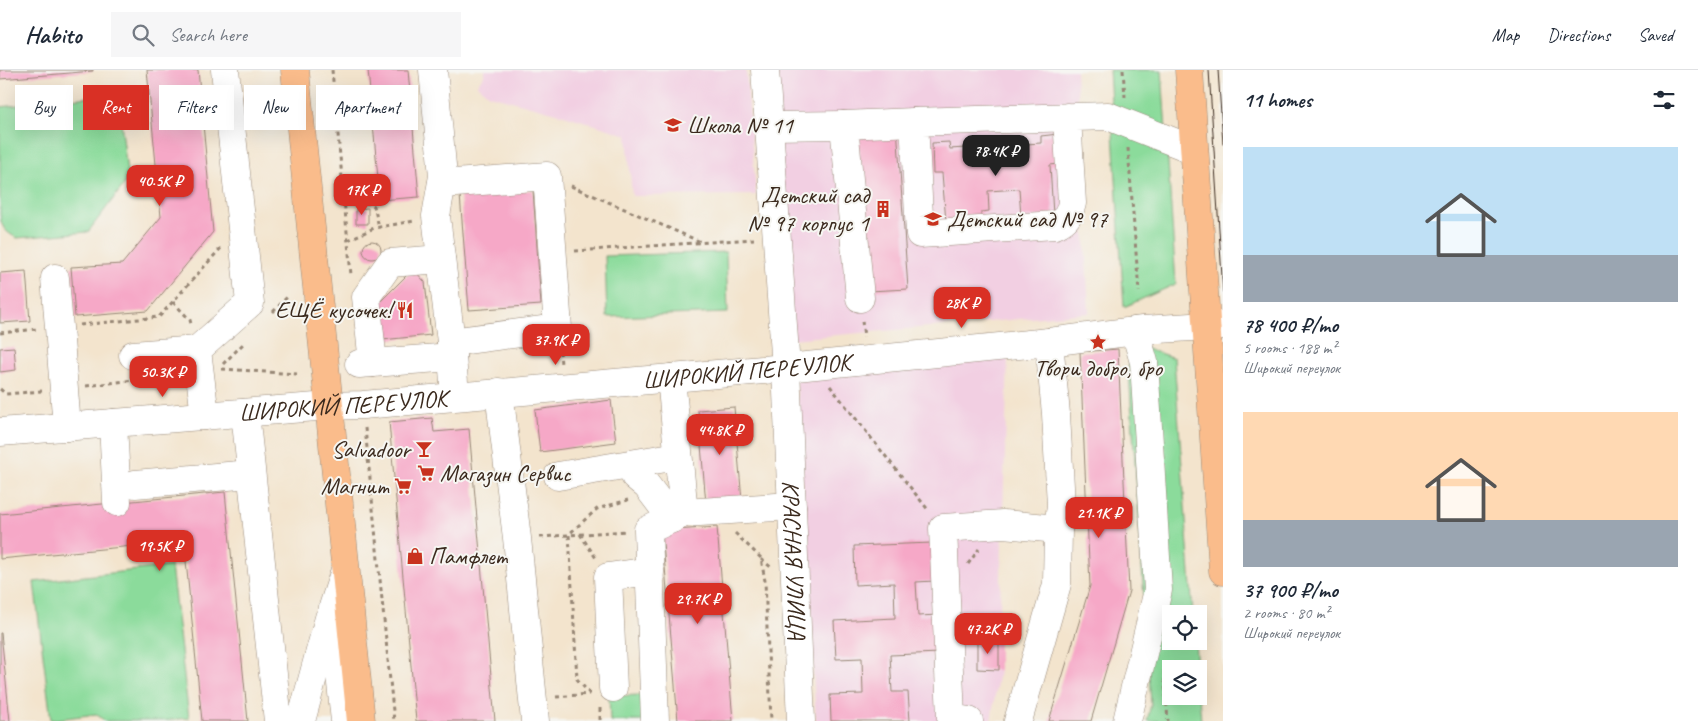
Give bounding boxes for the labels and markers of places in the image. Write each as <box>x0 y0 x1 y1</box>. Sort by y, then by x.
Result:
place label: Школа № 11 <box>687 110 794 140</box>
school or university icon: Школа № 11 <box>663 115 683 135</box>
pin: 78.4K ₽ <box>950 134 1042 177</box>
pin: 40.5K ₽ <box>114 164 206 207</box>
pin: 17K ₽ <box>327 174 397 216</box>
place label: Детский сад № 97 корпус 1 <box>747 180 871 238</box>
building icon: Детский сад № 97 корпус 1 <box>873 199 893 219</box>
place label: Детский сад № 97 <box>947 204 1109 234</box>
school or university icon: Детский сад № 97 <box>923 209 943 229</box>
pin: 28K ₽ <box>927 286 997 329</box>
place label: ЕЩЁ кусочек! <box>275 295 396 325</box>
restaurant icon: ЕЩЁ кусочек! <box>395 300 415 320</box>
pin: 37.9K ₽ <box>510 324 602 366</box>
place icon: Твори добро, бро <box>1088 332 1108 352</box>
place label: Твори добро, бро <box>1034 353 1163 383</box>
pin: 50.3K ₽ <box>117 356 209 398</box>
pin: 44.8K ₽ <box>674 414 766 456</box>
place label: Salvadoor <box>331 434 412 464</box>
bar icon: Salvadoor <box>414 439 434 459</box>
place label: Магазин Сервис <box>440 458 572 488</box>
supermarket icon: Магазин Сервис <box>416 463 436 483</box>
place label: Магнит <box>321 471 390 501</box>
supermarket icon: Магнит <box>393 476 413 496</box>
pin: 21.1K ₽ <box>1053 496 1145 539</box>
pin: 19.5K ₽ <box>114 530 206 572</box>
place label: Памфлет <box>429 541 508 571</box>
shop icon: Памфлет <box>405 546 425 566</box>
pin: 29.7K ₽ <box>652 582 744 625</box>
pin: 47.2K ₽ <box>942 612 1034 655</box>

